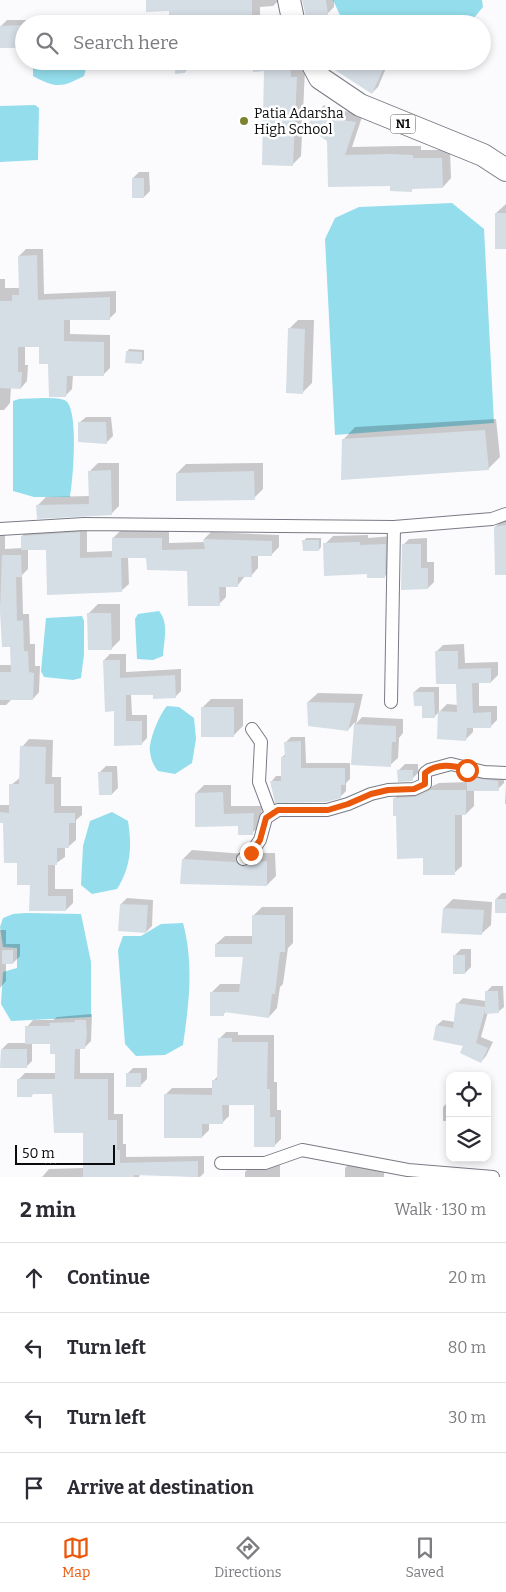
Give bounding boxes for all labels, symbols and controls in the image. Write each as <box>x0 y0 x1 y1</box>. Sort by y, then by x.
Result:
search box <box>15 15 491 70</box>
icon: search <box>33 29 61 57</box>
text: Search here <box>73 31 178 54</box>
place label: Patia Adarsha High School <box>254 105 344 138</box>
marker: Patia Adarsha High School <box>238 115 250 127</box>
road number: N1 <box>390 115 416 134</box>
route start <box>456 759 479 782</box>
route end <box>240 842 263 865</box>
map controls <box>446 1072 491 1162</box>
button: locate <box>446 1072 491 1117</box>
button: layers <box>446 1117 491 1162</box>
scale bar <box>15 1142 115 1165</box>
text: 50 m <box>22 1145 55 1162</box>
text: 2 min <box>20 1197 76 1223</box>
text: Walk · 130 m <box>394 1200 486 1219</box>
icon: ahead <box>20 1264 48 1292</box>
text: Continue <box>67 1266 150 1289</box>
text: 20 m <box>449 1268 486 1287</box>
icon: left <box>20 1334 48 1362</box>
text: Turn left <box>67 1336 146 1359</box>
text: 80 m <box>448 1338 486 1357</box>
icon: left <box>20 1404 48 1432</box>
text: Turn left <box>67 1406 146 1429</box>
text: 30 m <box>448 1408 486 1427</box>
icon: arrive <box>20 1474 48 1502</box>
text: Arrive at destination <box>67 1476 254 1499</box>
tab: Map <box>62 1534 90 1581</box>
tab: Directions <box>214 1534 282 1581</box>
tab: Saved <box>406 1534 444 1581</box>

